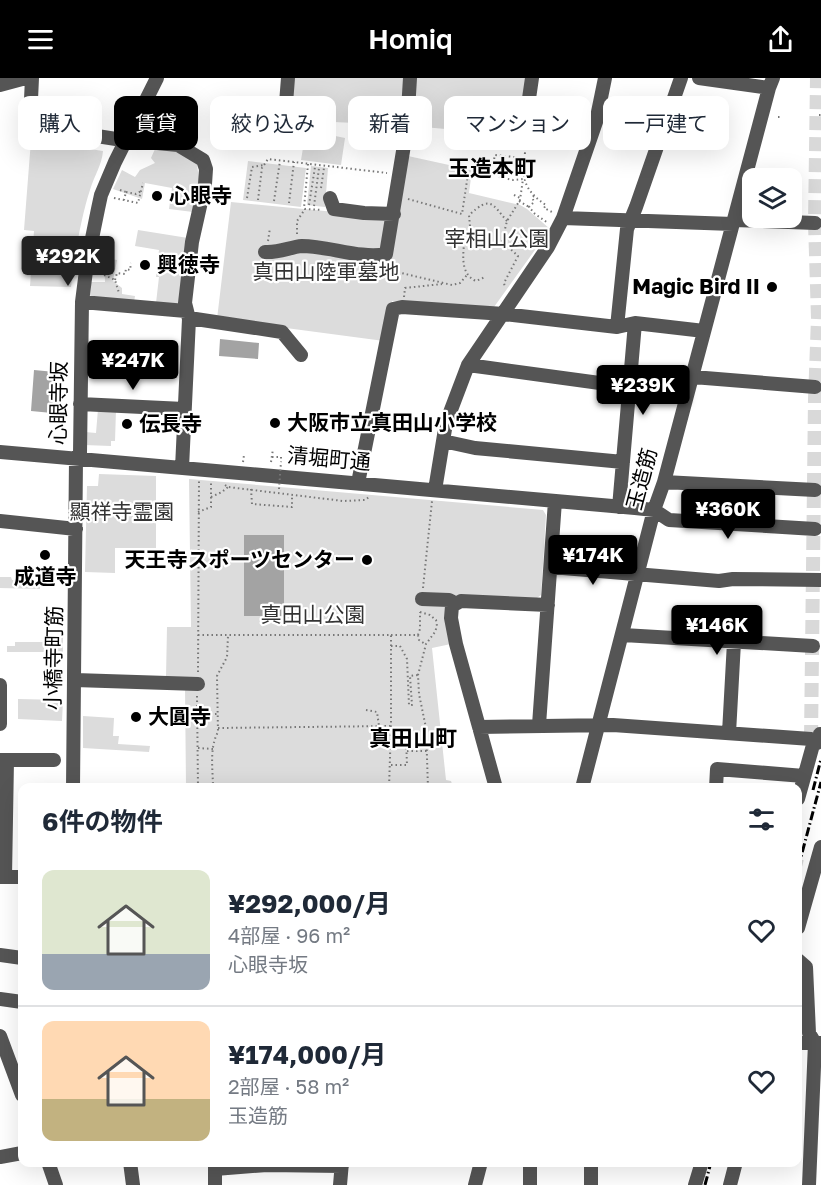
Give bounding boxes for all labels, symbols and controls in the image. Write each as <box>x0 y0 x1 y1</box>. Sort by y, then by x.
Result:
icon: menu <box>24 23 57 56</box>
text: Homiq <box>368 23 453 55</box>
icon: share <box>764 23 797 56</box>
chip: 購入 <box>18 96 102 150</box>
chip: 賃貸 <box>114 96 198 150</box>
chip: 絞り込み <box>210 96 336 150</box>
chip: 新着 <box>348 96 432 150</box>
chip: マンション <box>444 96 591 150</box>
chip: 一戸建て <box>603 96 729 150</box>
district label: 玉造本町 <box>448 154 536 181</box>
map controls <box>742 168 802 228</box>
button: layers <box>742 168 802 228</box>
place label: 心眼寺 <box>169 182 232 208</box>
marker: 心眼寺 <box>150 189 164 203</box>
park label: 宰相山公園 <box>445 225 550 251</box>
pin: ¥292K <box>26 236 110 287</box>
text: ¥292K <box>36 243 100 267</box>
place label: 興徳寺 <box>157 251 220 277</box>
marker: 興徳寺 <box>138 258 152 272</box>
park label: 真田山陸軍墓地 <box>253 258 400 284</box>
place label: Magic Bird II <box>632 273 760 299</box>
marker: Magic Bird II <box>765 280 779 294</box>
pin: ¥247K <box>91 340 175 391</box>
text: ¥247K <box>101 347 165 371</box>
street label: 心眼寺坂 <box>44 361 72 445</box>
pin: ¥239K <box>601 365 685 416</box>
text: ¥239K <box>611 372 675 396</box>
place label: 大阪市立真田山小学校 <box>287 409 497 435</box>
place label: 伝長寺 <box>139 410 202 436</box>
marker: 大阪市立真田山小学校 <box>268 416 282 430</box>
marker: 伝長寺 <box>120 417 134 431</box>
street label: 清堀町通 <box>286 441 372 475</box>
street label: 玉造筋 <box>620 445 662 513</box>
pin: ¥360K <box>686 489 770 540</box>
text: ¥360K <box>695 496 761 520</box>
park label: 顯祥寺霊園 <box>70 498 175 524</box>
pin: ¥174K <box>551 535 635 586</box>
text: ¥174K <box>562 542 624 566</box>
place label: 天王寺スポーツセンター <box>124 546 355 572</box>
marker: 成道寺 <box>38 548 52 562</box>
marker: 天王寺スポーツセンター <box>360 553 374 567</box>
place label: 成道寺 <box>14 563 77 589</box>
park label: 真田山公園 <box>261 601 366 627</box>
street label: 小橋寺町筋 <box>39 605 67 711</box>
pin: ¥146K <box>675 605 759 656</box>
text: ¥146K <box>685 612 749 636</box>
place label: 大圓寺 <box>148 703 211 729</box>
marker: 大圓寺 <box>129 710 143 724</box>
district label: 真田山町 <box>369 724 457 751</box>
icon: filters <box>745 803 778 836</box>
text: 6件の物件 <box>42 806 163 837</box>
text: ¥292,000/月 <box>228 888 391 919</box>
icon: home <box>90 894 162 966</box>
icon: heart <box>745 914 778 947</box>
text: 4部屋 · 96 m² <box>228 923 350 947</box>
text: 心眼寺坂 <box>228 952 308 976</box>
text: ¥174,000/月 <box>228 1039 386 1070</box>
icon: home <box>90 1045 162 1117</box>
icon: heart <box>745 1065 778 1098</box>
text: 2部屋 · 58 m² <box>228 1074 349 1098</box>
text: 玉造筋 <box>228 1103 288 1127</box>

